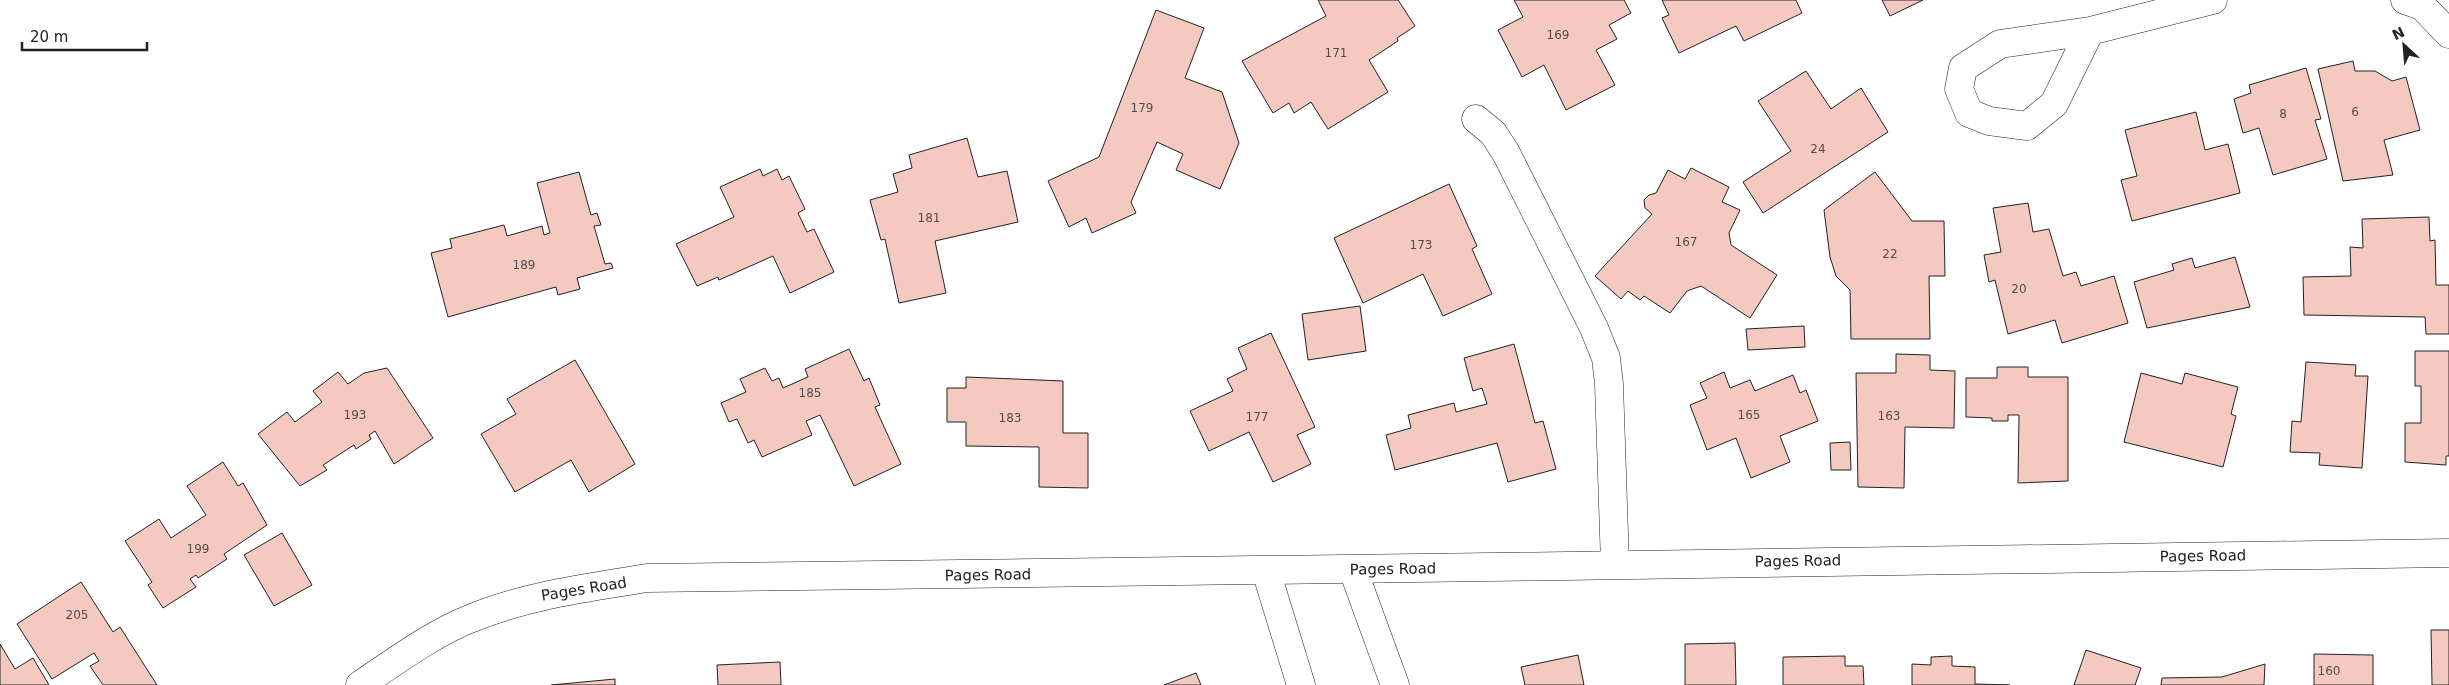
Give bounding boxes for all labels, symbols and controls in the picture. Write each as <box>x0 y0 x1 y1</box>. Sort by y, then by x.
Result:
scale bar <box>22 20 148 52</box>
north arrow <box>2379 20 2429 70</box>
text: N <box>2390 24 2407 43</box>
text: 20 m <box>30 28 68 46</box>
house number: 169 <box>1547 28 1569 42</box>
house number: 171 <box>1325 46 1347 60</box>
house number: 179 <box>1131 101 1153 115</box>
house number: 6 <box>2351 105 2359 119</box>
house number: 8 <box>2279 107 2287 121</box>
house number: 24 <box>1810 142 1826 156</box>
house number: 181 <box>918 211 940 225</box>
house number: 167 <box>1675 235 1697 249</box>
house number: 173 <box>1410 238 1432 252</box>
house number: 22 <box>1882 247 1898 261</box>
house number: 189 <box>513 258 535 272</box>
house number: 20 <box>2011 282 2027 296</box>
house number: 185 <box>799 386 821 400</box>
house number: 193 <box>344 408 366 422</box>
house number: 165 <box>1738 408 1760 422</box>
house number: 163 <box>1878 409 1900 423</box>
house number: 177 <box>1246 410 1268 424</box>
house number: 183 <box>999 411 1021 425</box>
house number: 199 <box>187 542 209 556</box>
street label: Pages Road <box>2160 546 2246 566</box>
street label: Pages Road <box>1755 551 1841 571</box>
street label: Pages Road <box>1350 559 1436 579</box>
street label: Pages Road <box>945 565 1031 585</box>
street label: Pages Road <box>540 573 628 605</box>
house number: 205 <box>66 608 88 622</box>
house number: 160 <box>2318 664 2340 678</box>

